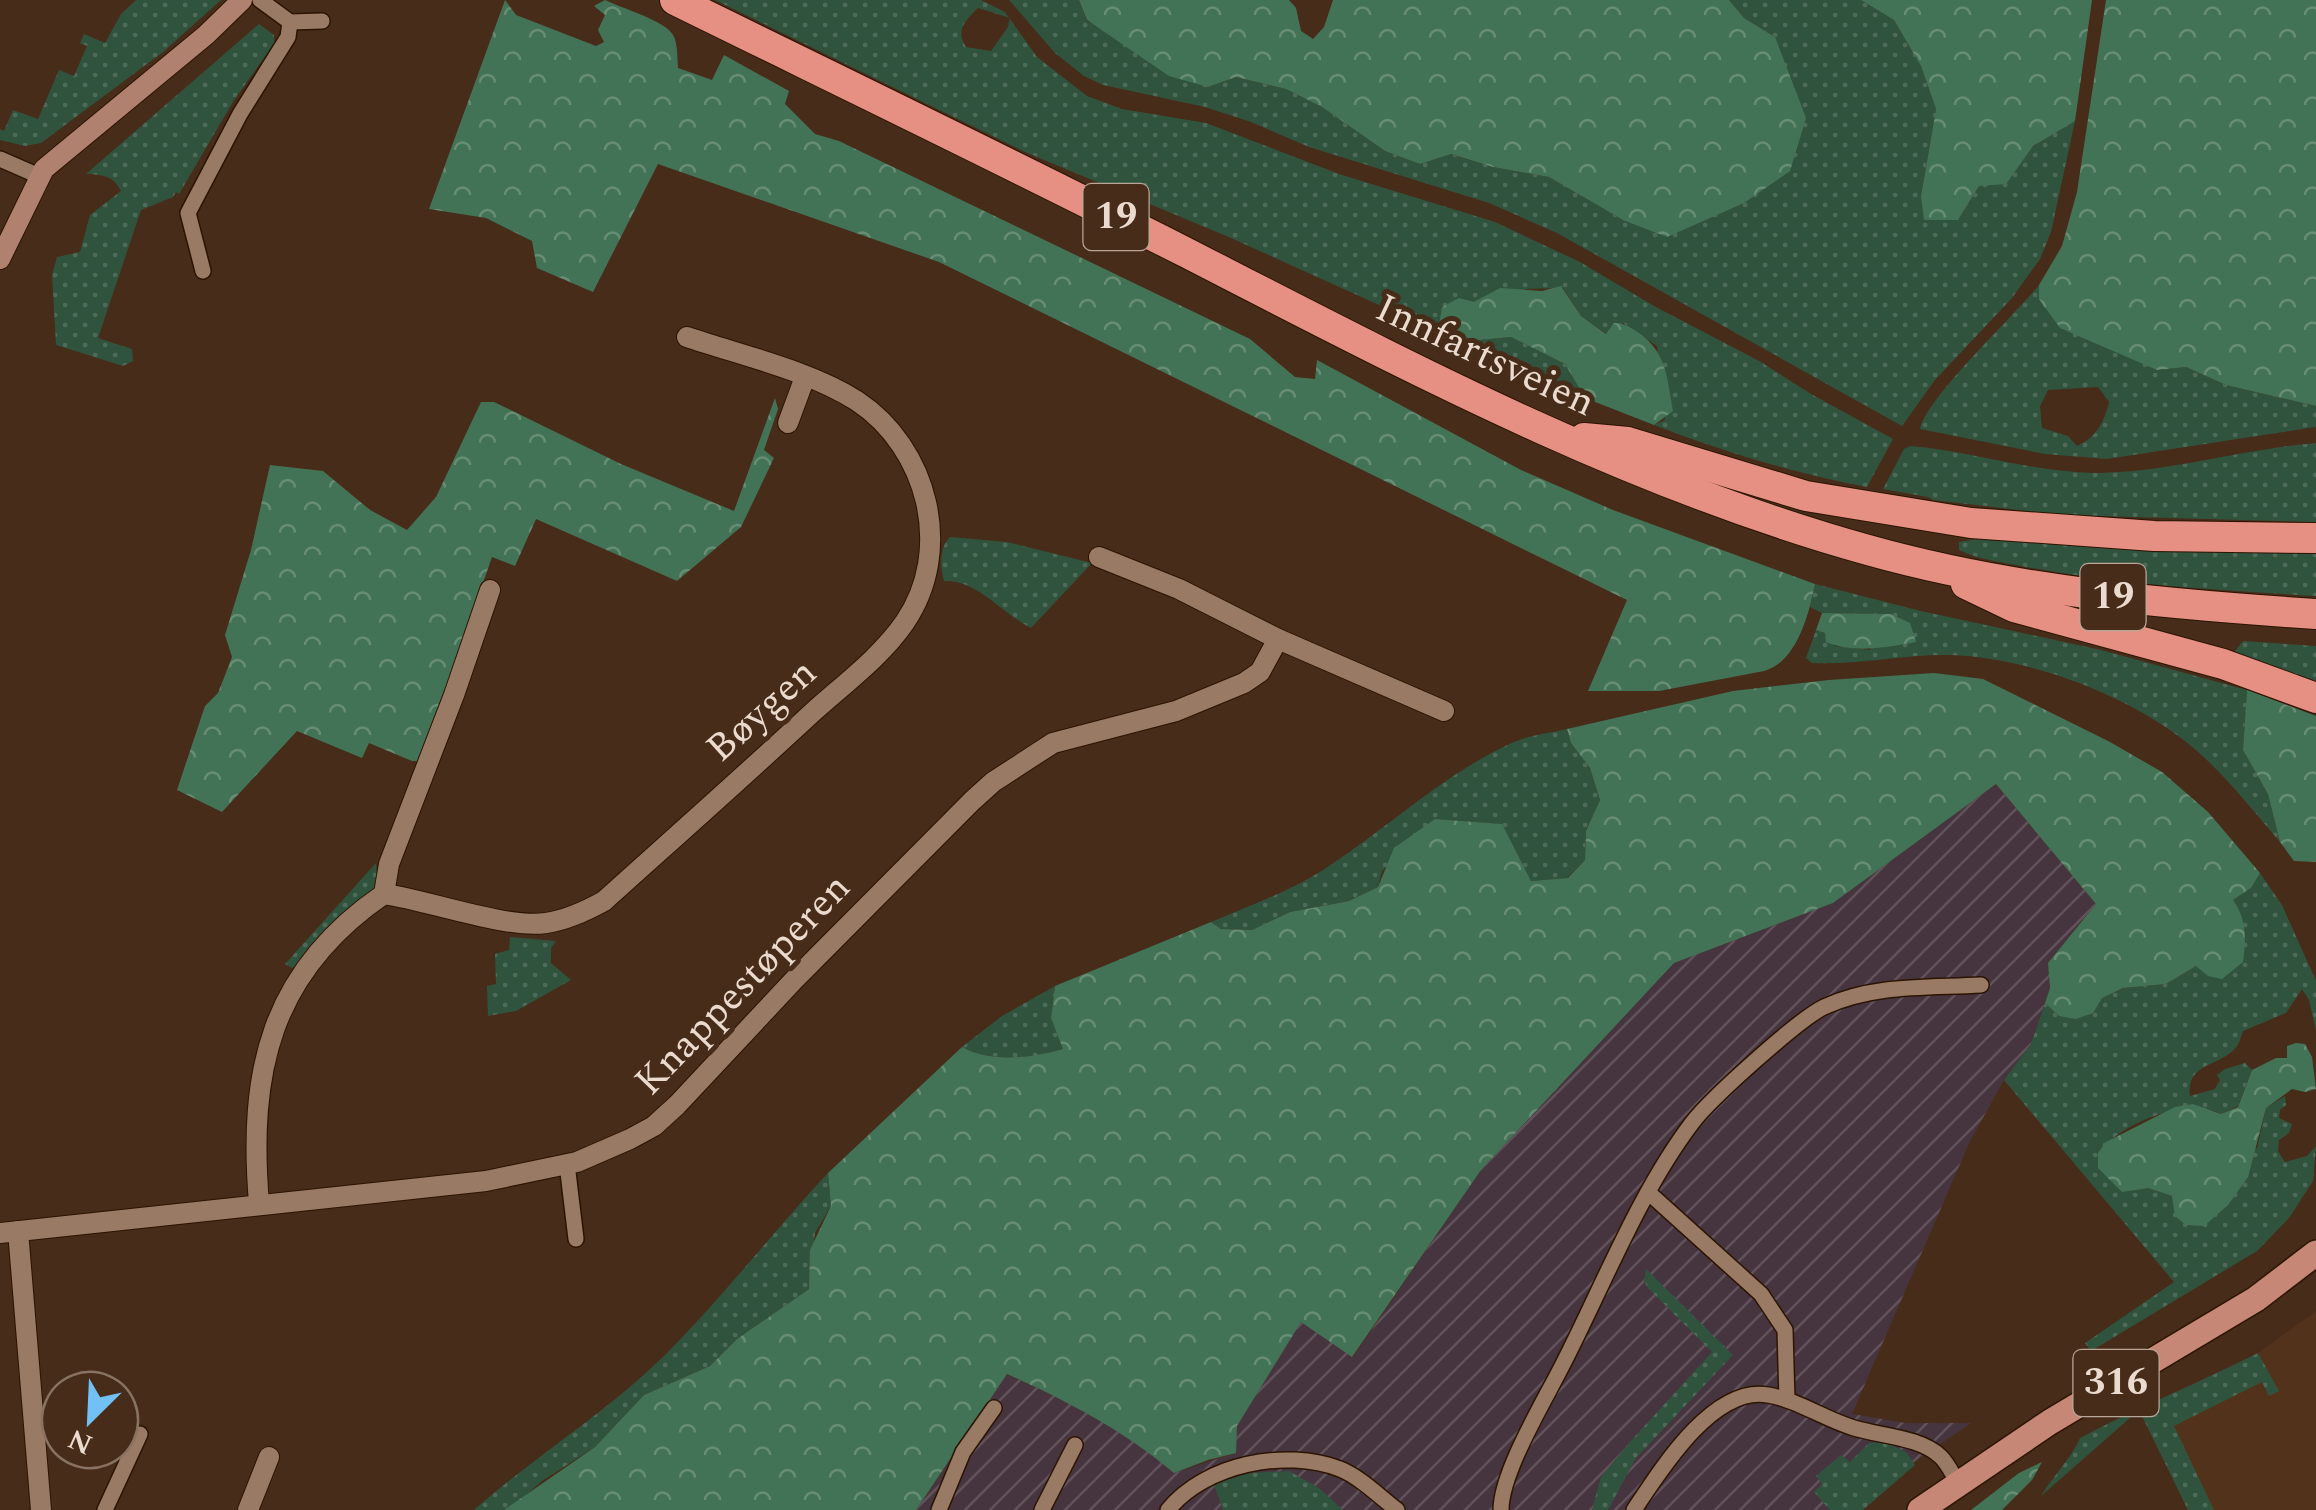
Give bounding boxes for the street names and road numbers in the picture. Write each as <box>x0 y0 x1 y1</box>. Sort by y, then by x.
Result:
road number: 19 <box>1084 184 1148 250</box>
street label: Innfartsveien <box>1365 278 1605 434</box>
road number: 19 <box>2080 564 2146 630</box>
street label: Bøygen <box>693 644 831 778</box>
street label: Knappestøperen <box>620 860 866 1110</box>
road number: 316 <box>2074 1350 2158 1416</box>

